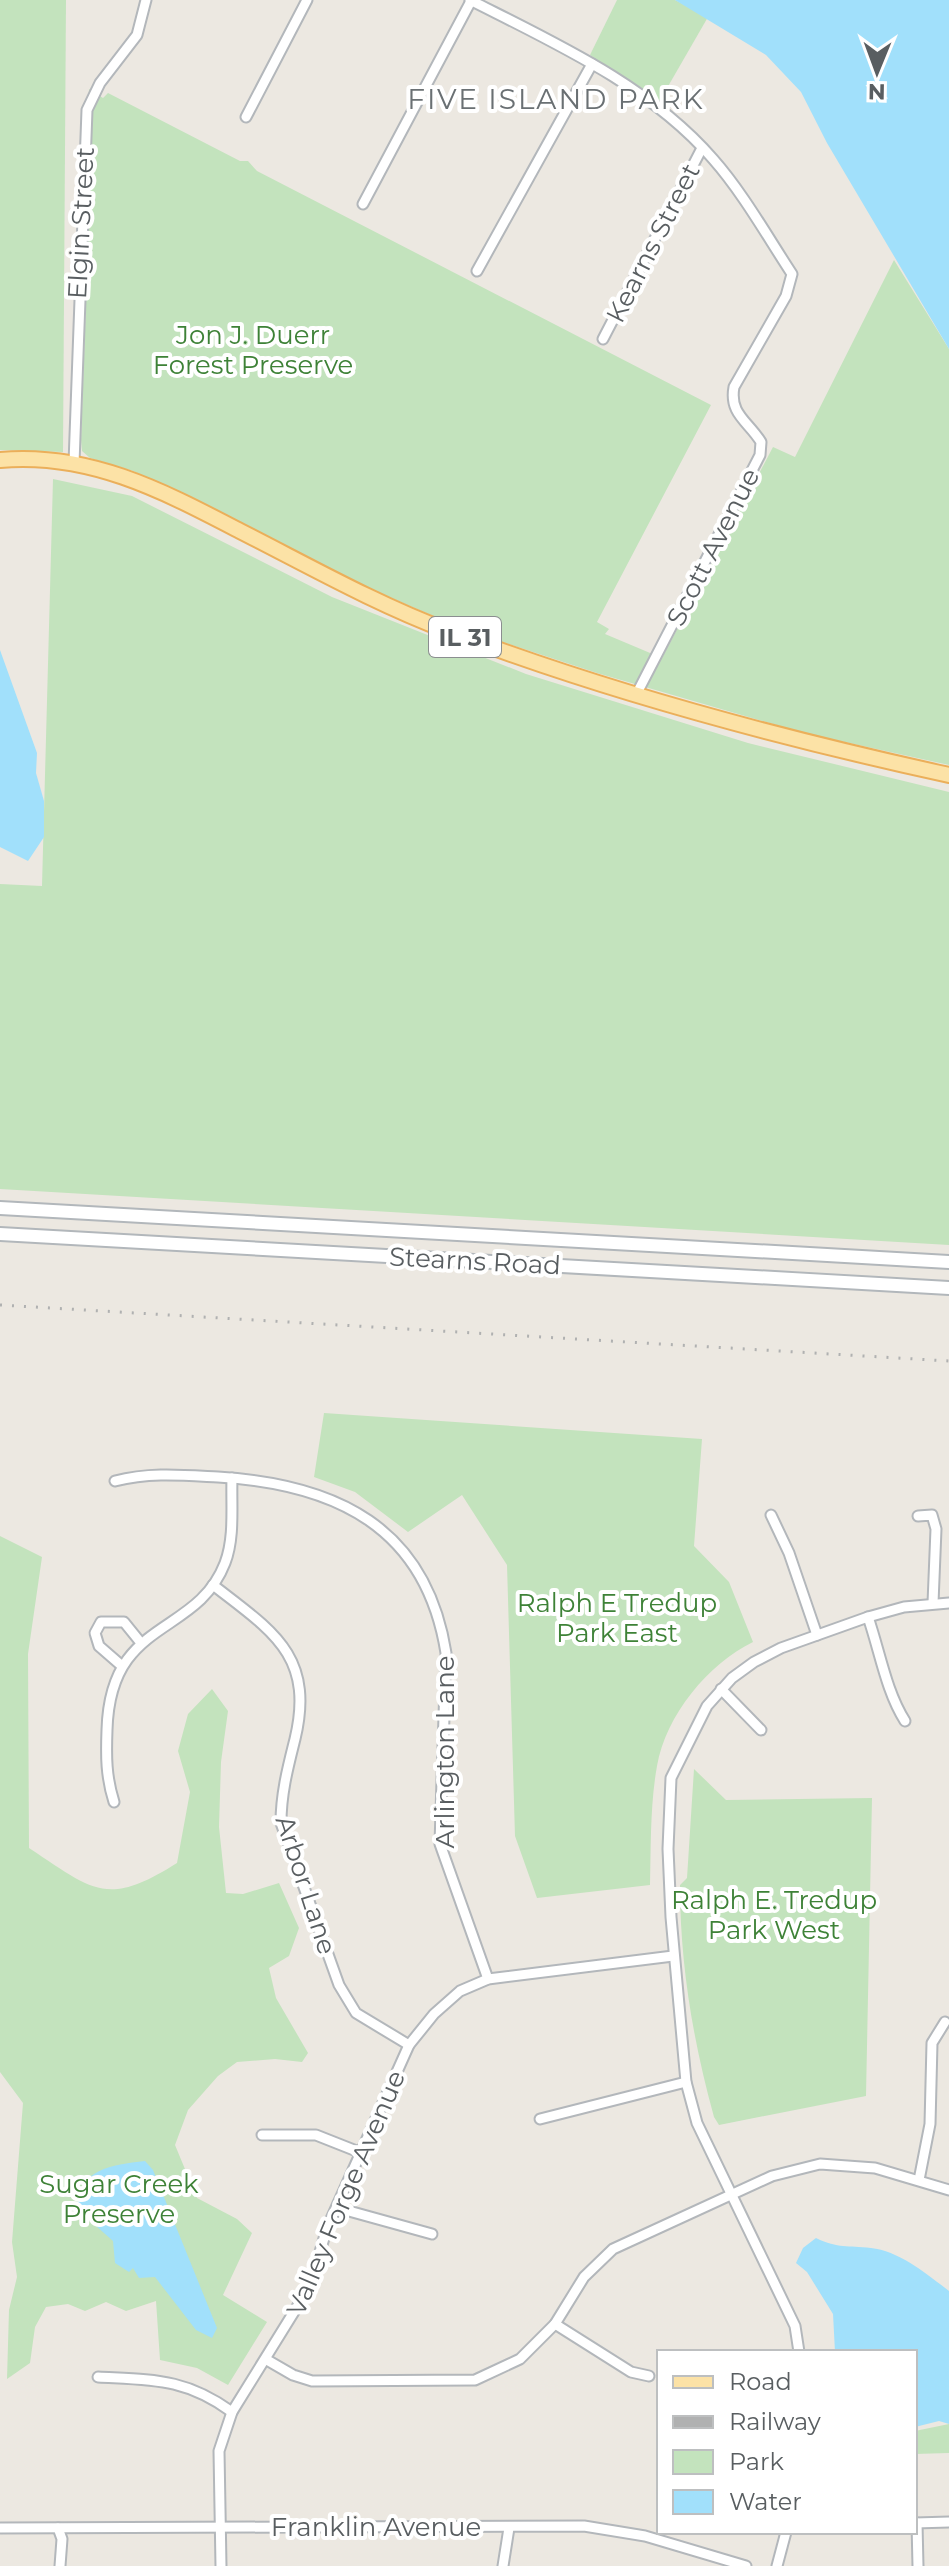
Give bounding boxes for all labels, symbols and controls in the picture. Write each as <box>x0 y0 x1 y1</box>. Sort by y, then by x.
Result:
north arrow <box>837 32 917 112</box>
text: N <box>868 78 886 105</box>
district label: FIVE ISLAND PARK <box>407 82 705 116</box>
street label: Elgin Street <box>61 146 101 300</box>
street label: Kearns Street <box>599 158 707 328</box>
park label: Jon J. Duerr Forest Preserve <box>153 319 353 381</box>
street label: Scott Avenue <box>660 463 766 631</box>
road number: IL 31 <box>429 617 501 657</box>
street label: Stearns Road <box>388 1241 562 1281</box>
park label: Ralph E Tredup Park East <box>517 1587 717 1649</box>
street label: Arlington Lane <box>429 1656 461 1848</box>
street label: Arbor Lane <box>269 1812 343 1958</box>
park label: Ralph E. Tredup Park West <box>671 1884 877 1946</box>
street label: Valley Forge Avenue <box>280 2066 412 2320</box>
park label: Sugar Creek Preserve <box>39 2168 199 2230</box>
legend <box>657 2350 917 2534</box>
text: Road <box>729 2367 792 2396</box>
text: Railway <box>729 2407 821 2436</box>
text: Park <box>729 2447 784 2476</box>
text: Water <box>729 2487 802 2516</box>
street label: Franklin Avenue <box>271 2511 481 2543</box>

